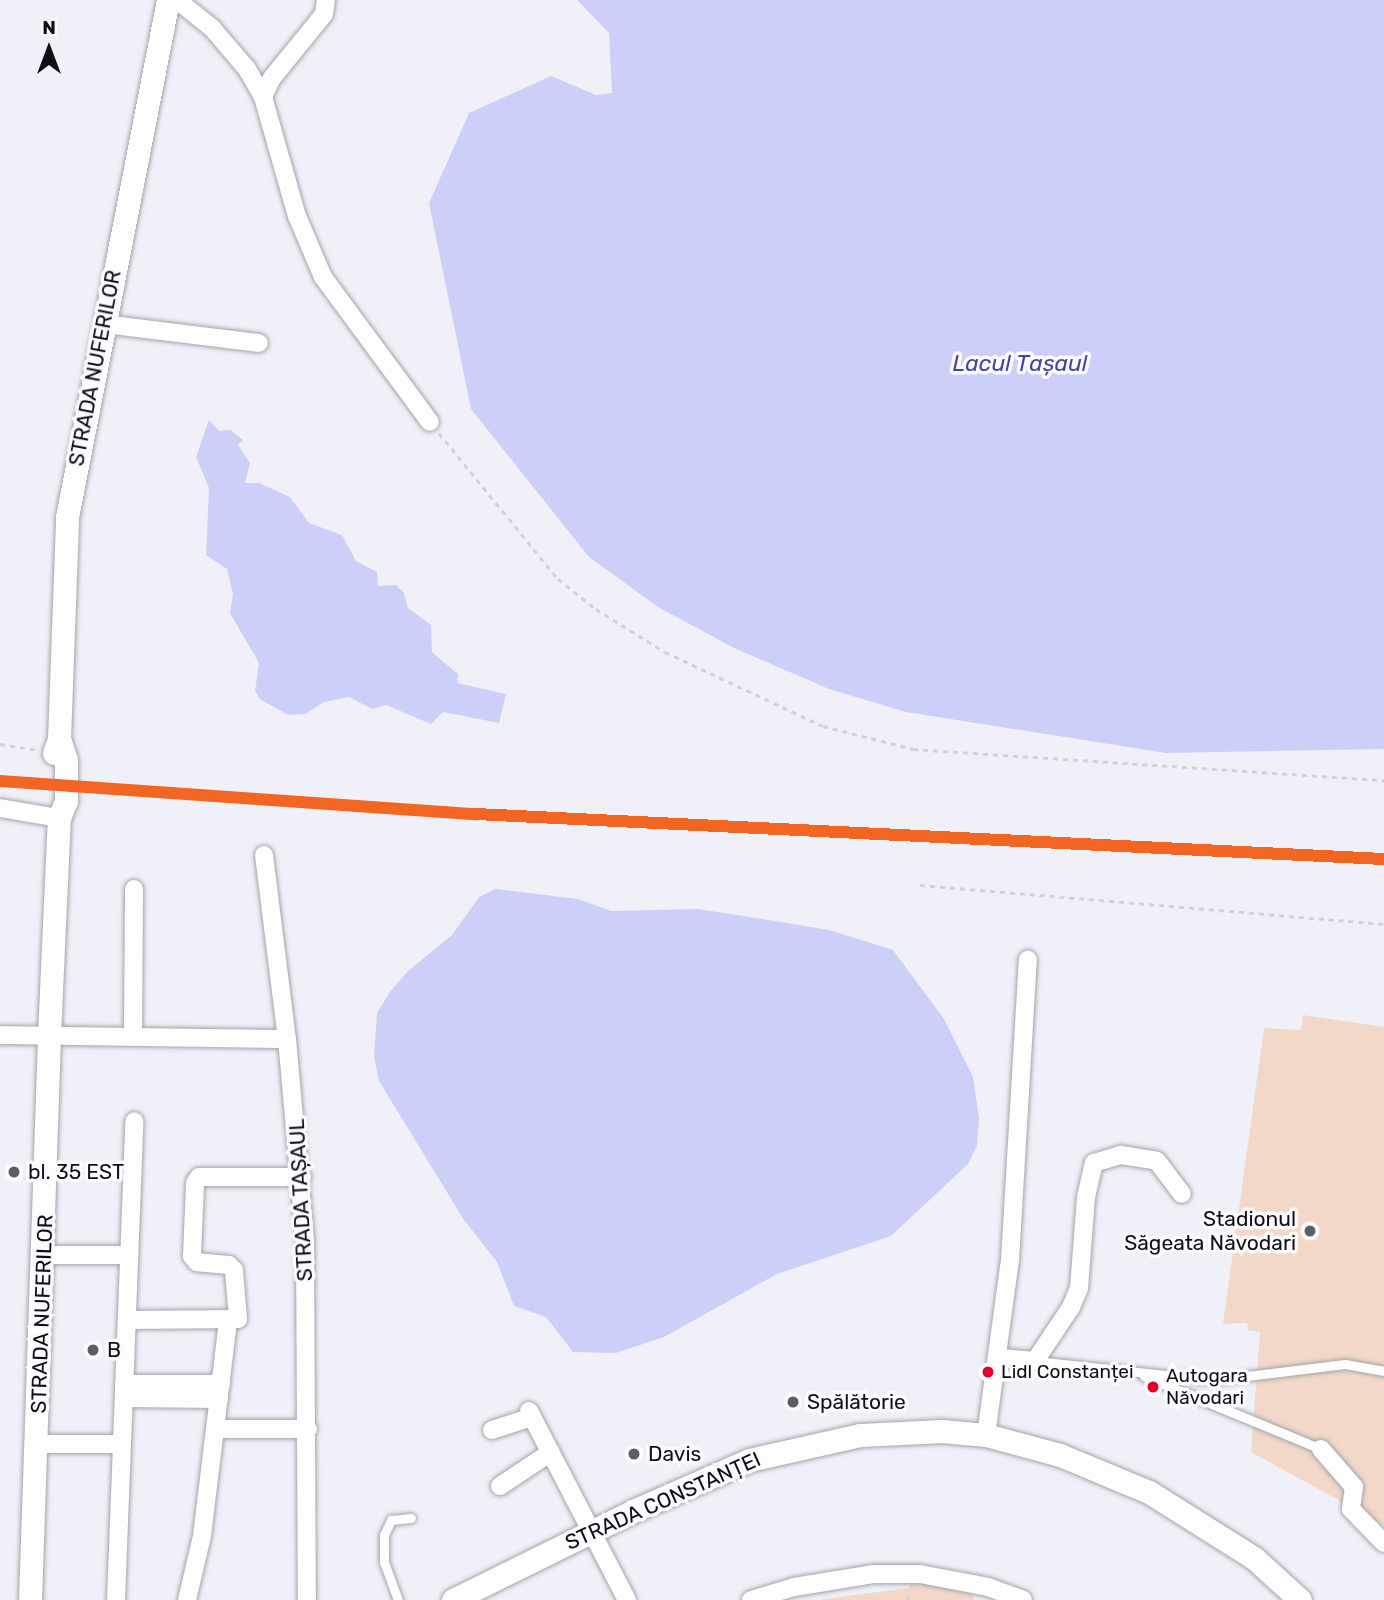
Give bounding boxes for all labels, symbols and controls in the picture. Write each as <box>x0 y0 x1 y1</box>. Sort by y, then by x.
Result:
north arrow <box>14 14 84 84</box>
text: N <box>42 16 56 39</box>
street label: STRADA NUFERILOR <box>64 268 126 468</box>
water label: Lacul Tașaul <box>952 349 1088 377</box>
street label: STRADA TAȘAUL <box>284 1117 318 1283</box>
place label: bl. 35 EST <box>28 1159 124 1185</box>
marker: bl. 35 EST <box>6 1164 22 1180</box>
place label: Stadionul Săgeata Năvodari <box>1124 1206 1296 1256</box>
street label: STRADA NUFERILOR <box>26 1214 58 1414</box>
marker: Stadionul Săgeata Năvodari <box>1302 1223 1318 1239</box>
place label: B <box>107 1337 121 1363</box>
marker: B <box>85 1342 101 1358</box>
place label: Lidl Constanței <box>1001 1361 1134 1383</box>
marker: Lidl Constanței <box>981 1365 995 1379</box>
place label: Autogara Năvodari <box>1166 1365 1248 1409</box>
marker: Autogara Năvodari <box>1146 1380 1160 1394</box>
place label: Spălătorie <box>807 1389 906 1415</box>
marker: Spălătorie <box>785 1394 801 1410</box>
place label: Davis <box>648 1441 701 1467</box>
street label: STRADA CONSTANȚEI <box>561 1446 765 1556</box>
marker: Davis <box>626 1446 642 1462</box>

